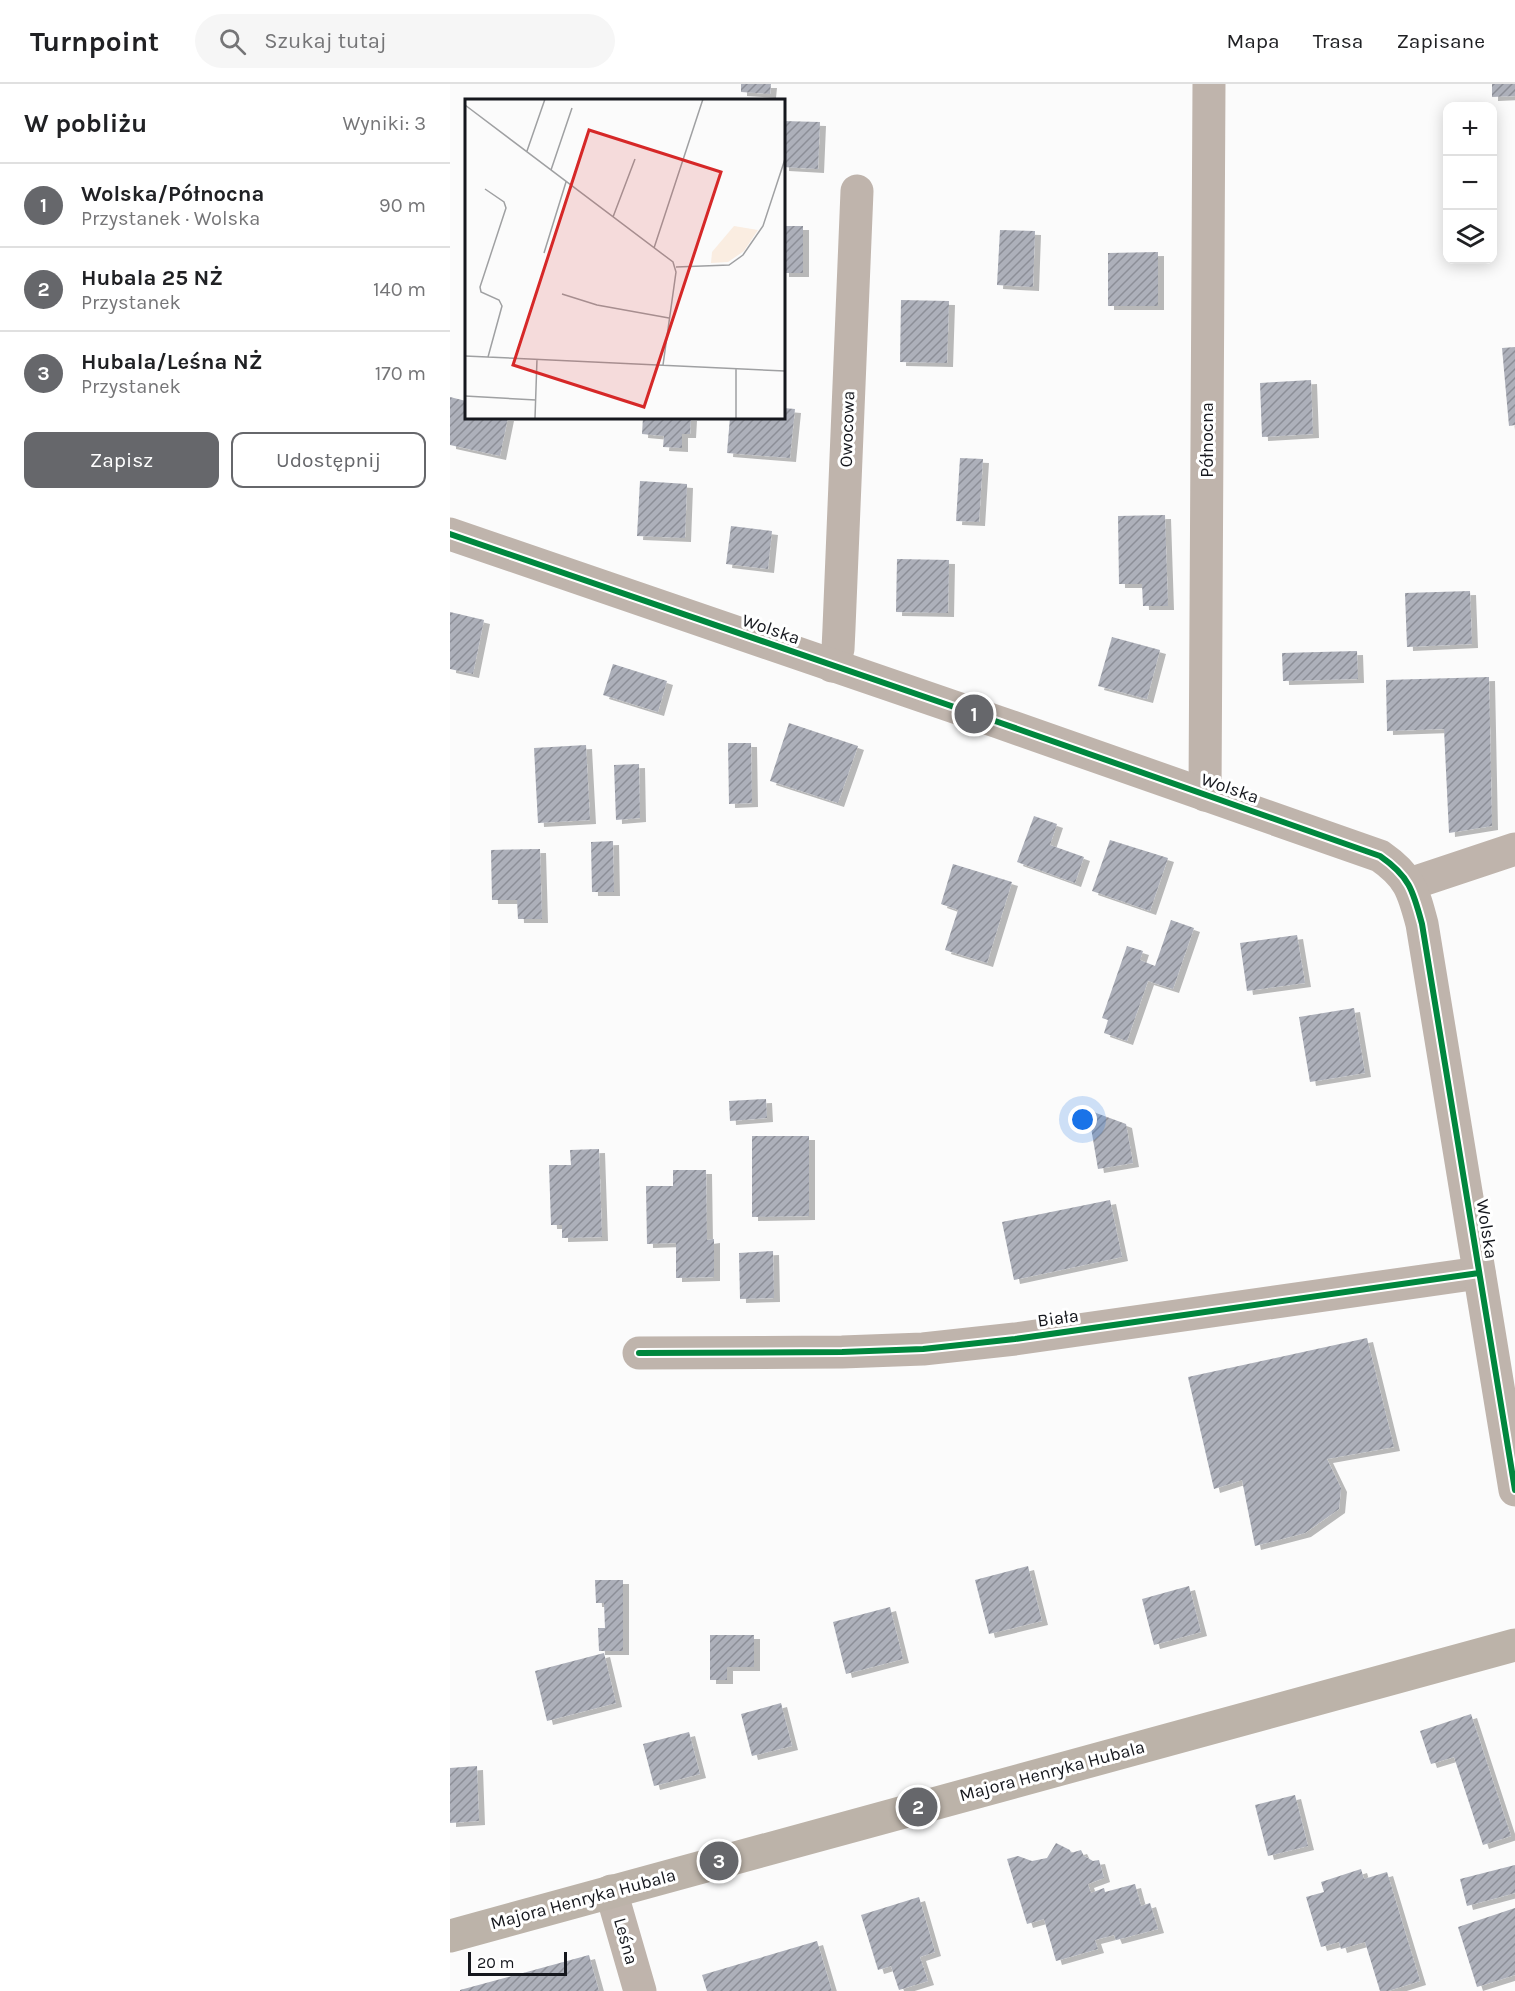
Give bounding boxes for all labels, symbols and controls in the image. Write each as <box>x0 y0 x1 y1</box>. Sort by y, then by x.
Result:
search box <box>195 14 615 68</box>
text: Turnpoint <box>30 25 159 58</box>
icon: search <box>216 25 249 58</box>
text: Szukaj tutaj <box>264 28 387 54</box>
text: Mapa <box>1227 29 1280 53</box>
text: Trasa <box>1313 29 1363 53</box>
text: Zapisane <box>1396 29 1485 53</box>
inset map <box>465 99 784 418</box>
map controls <box>1443 102 1497 264</box>
button: + <box>1443 102 1497 156</box>
text: W pobliżu <box>24 108 147 139</box>
text: Wyniki: 3 <box>342 112 426 135</box>
button: − <box>1443 156 1497 210</box>
text: Wolska/Północna <box>81 181 264 207</box>
text: 1 <box>40 194 47 217</box>
text: 90 m <box>379 194 426 217</box>
text: Przystanek · Wolska <box>81 207 260 230</box>
button: layers <box>1443 210 1497 264</box>
text: Hubala 25 NŻ <box>81 265 223 291</box>
text: 2 <box>37 278 50 301</box>
text: 140 m <box>373 278 426 301</box>
text: Przystanek <box>81 291 181 314</box>
text: Hubala/Leśna NŻ <box>81 349 263 375</box>
text: 3 <box>37 362 50 385</box>
text: 170 m <box>375 362 426 385</box>
text: Przystanek <box>81 375 181 398</box>
street label: Owocowa <box>835 390 859 468</box>
street label: Północna <box>1196 402 1218 478</box>
button: Zapisz <box>24 432 219 488</box>
button: Udostępnij <box>231 432 426 488</box>
street label: Wolska <box>739 609 803 649</box>
pin: 1 <box>954 692 994 736</box>
street label: Wolska <box>1198 768 1262 808</box>
your location <box>1068 1105 1097 1134</box>
street label: Wolska <box>1471 1198 1503 1260</box>
street label: Biała <box>1036 1304 1080 1332</box>
street label: Majora Henryka Hubala <box>957 1736 1147 1806</box>
pin: 2 <box>898 1784 938 1830</box>
pin: 3 <box>700 1838 738 1884</box>
street label: Majora Henryka Hubala <box>488 1864 678 1934</box>
street label: Leśna <box>609 1915 643 1967</box>
scale bar <box>468 1949 567 1976</box>
text: 20 m <box>477 1953 515 1972</box>

